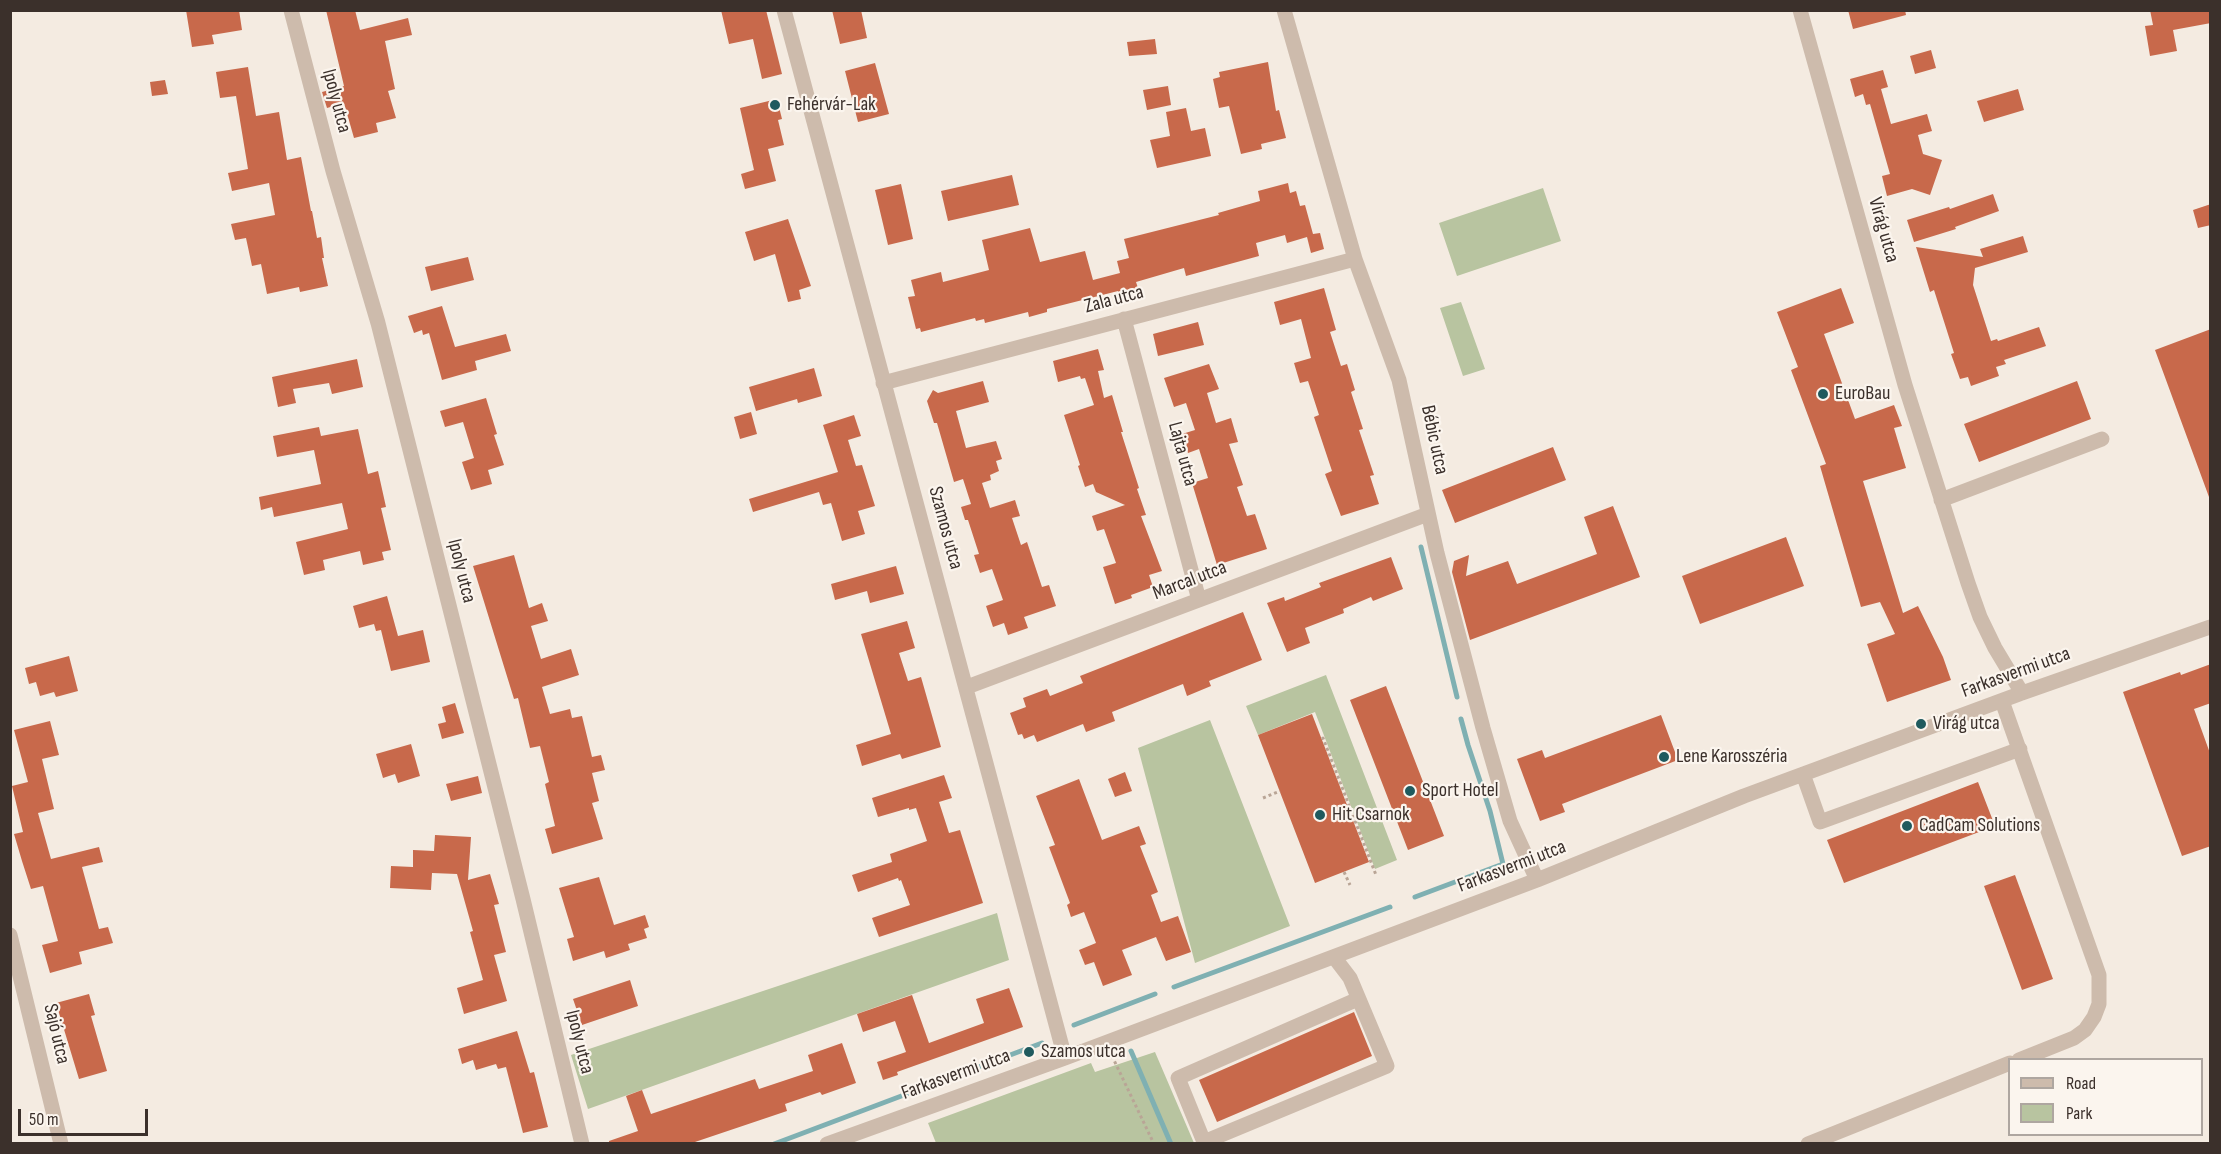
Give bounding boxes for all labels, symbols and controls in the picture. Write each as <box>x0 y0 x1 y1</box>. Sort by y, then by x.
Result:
street label: Ipoly utca <box>316 67 356 135</box>
place label: Fehérvár-Lak <box>787 93 876 117</box>
marker: Fehérvár-Lak <box>768 98 782 112</box>
street label: Virág utca <box>1862 195 1904 265</box>
street label: Zala utca <box>1082 281 1146 319</box>
place label: EuroBau <box>1835 382 1890 406</box>
marker: EuroBau <box>1816 387 1830 401</box>
street label: Bébic utca <box>1415 403 1453 477</box>
street label: Lajta utca <box>1162 419 1202 489</box>
street label: Szamos utca <box>922 484 968 572</box>
street label: Ipoly utca <box>441 537 481 605</box>
street label: Marcal utca <box>1150 556 1230 606</box>
street label: Farkasvermi utca <box>1958 642 2074 704</box>
place label: Virág utca <box>1933 712 2000 736</box>
marker: Virág utca <box>1914 717 1928 731</box>
place label: Lene Karosszéria <box>1676 745 1787 769</box>
marker: Lene Karosszéria <box>1657 750 1671 764</box>
place label: Sport Hotel <box>1422 779 1499 803</box>
marker: Sport Hotel <box>1403 784 1417 798</box>
place label: Hit Csarnok <box>1332 803 1410 827</box>
marker: Hit Csarnok <box>1313 808 1327 822</box>
place label: CadCam Solutions <box>1919 814 2040 838</box>
marker: CadCam Solutions <box>1900 819 1914 833</box>
street label: Farkasvermi utca <box>1455 835 1569 899</box>
street label: Sajó utca <box>37 1002 75 1066</box>
street label: Ipoly utca <box>559 1008 599 1076</box>
place label: Szamos utca <box>1041 1040 1126 1064</box>
street label: Farkasvermi utca <box>898 1044 1014 1106</box>
marker: Szamos utca <box>1022 1045 1036 1059</box>
legend <box>2008 1058 2203 1136</box>
text: Road <box>2066 1073 2096 1094</box>
scale bar <box>21 1097 152 1135</box>
text: Park <box>2066 1103 2092 1124</box>
text: 50 m <box>29 1109 59 1130</box>

